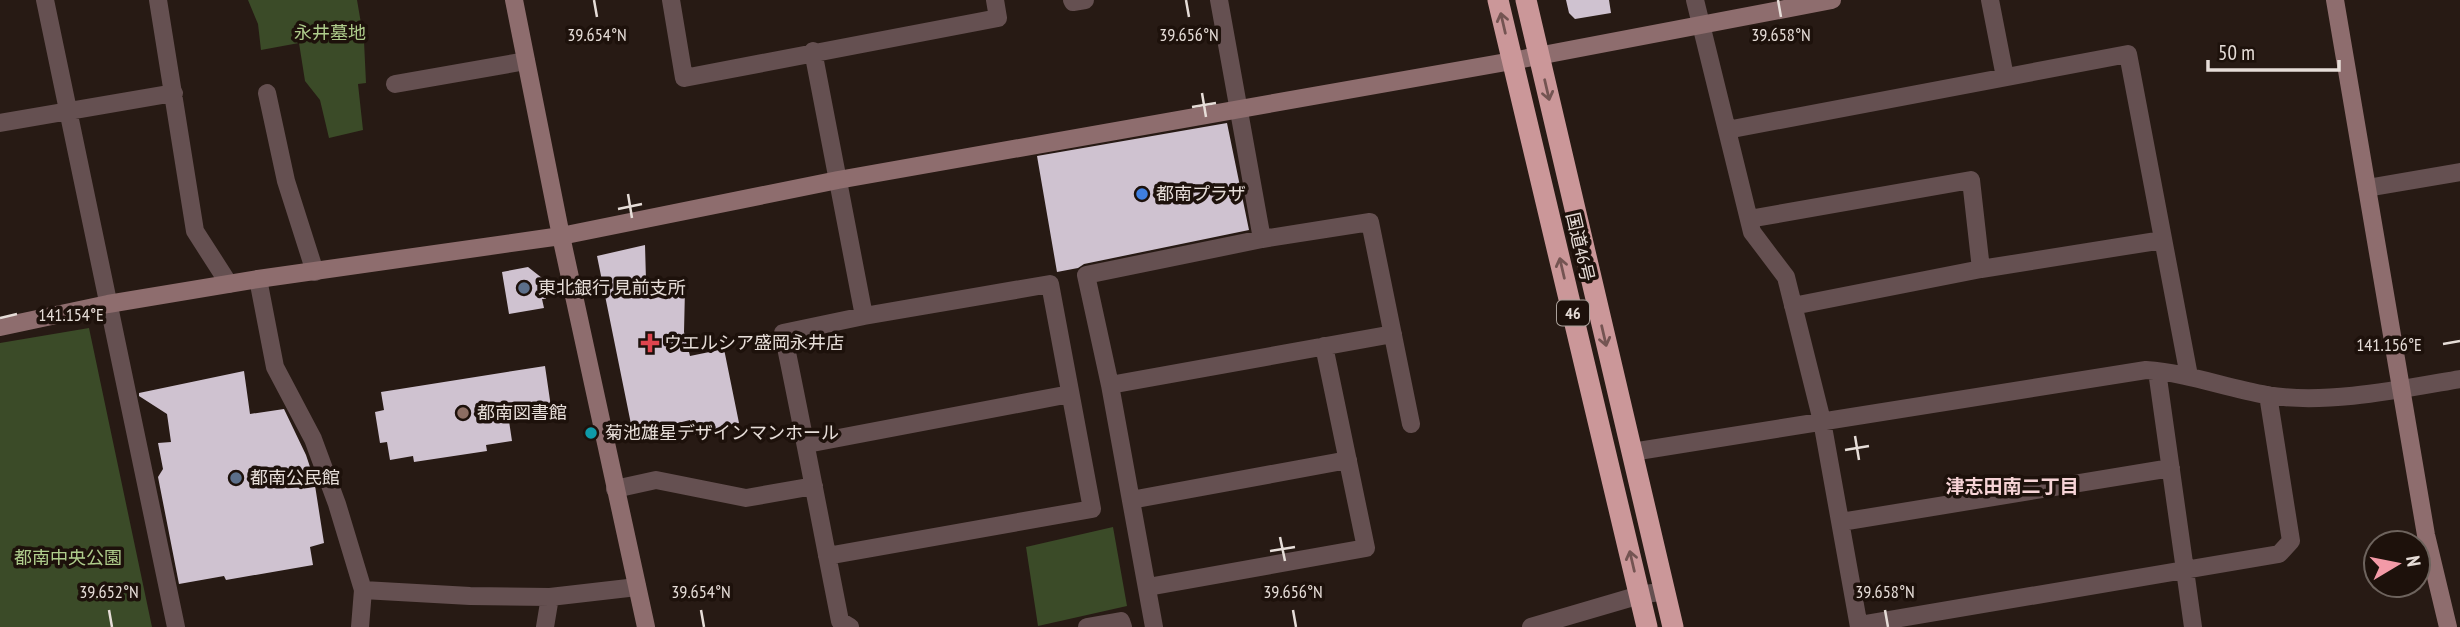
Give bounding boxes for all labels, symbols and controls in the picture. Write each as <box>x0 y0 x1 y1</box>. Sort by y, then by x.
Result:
one-way arrow <box>1496 12 1510 35</box>
park label: 永井墓地 <box>294 21 366 44</box>
text: 39.654°N <box>567 23 627 46</box>
text: 39.656°N <box>1159 23 1219 46</box>
text: 39.658°N <box>1751 23 1811 46</box>
scale bar <box>2208 28 2339 72</box>
text: 50 m <box>2218 39 2255 66</box>
one-way arrow <box>1541 78 1554 101</box>
place label: 都南プラザ <box>1156 182 1246 205</box>
marker: 都南プラザ <box>1134 186 1150 202</box>
street label: 国道46号 <box>1561 210 1600 284</box>
one-way arrow <box>1555 257 1568 280</box>
place label: 東北銀行 見前支所 <box>538 276 686 299</box>
marker: 東北銀行 見前支所 <box>516 280 532 296</box>
road number: 46 <box>1557 300 1589 326</box>
text: 141.154°E <box>38 303 104 326</box>
one-way arrow <box>1598 324 1612 347</box>
place label: ウエルシア盛岡永井店 <box>664 331 844 354</box>
text: 141.156°E <box>2356 333 2422 356</box>
marker: ウエルシア盛岡永井店 <box>642 335 658 351</box>
place label: 都南図書館 <box>477 401 567 424</box>
marker: 都南図書館 <box>455 405 471 421</box>
place label: 菊池雄星デザインマンホール <box>605 421 839 444</box>
marker: 菊池雄星デザインマンホール <box>583 425 599 441</box>
place label: 都南公民館 <box>250 466 340 489</box>
marker: 都南公民館 <box>228 470 244 486</box>
district label: 津志田南二丁目 <box>1945 474 2079 498</box>
north arrow <box>2362 529 2432 599</box>
park label: 都南中央公園 <box>14 546 122 569</box>
one-way arrow <box>1625 550 1638 572</box>
text: N <box>2401 554 2426 568</box>
text: 39.652°N <box>79 580 139 603</box>
text: 39.654°N <box>671 580 731 603</box>
text: 39.656°N <box>1263 580 1323 603</box>
text: 39.658°N <box>1855 580 1915 603</box>

